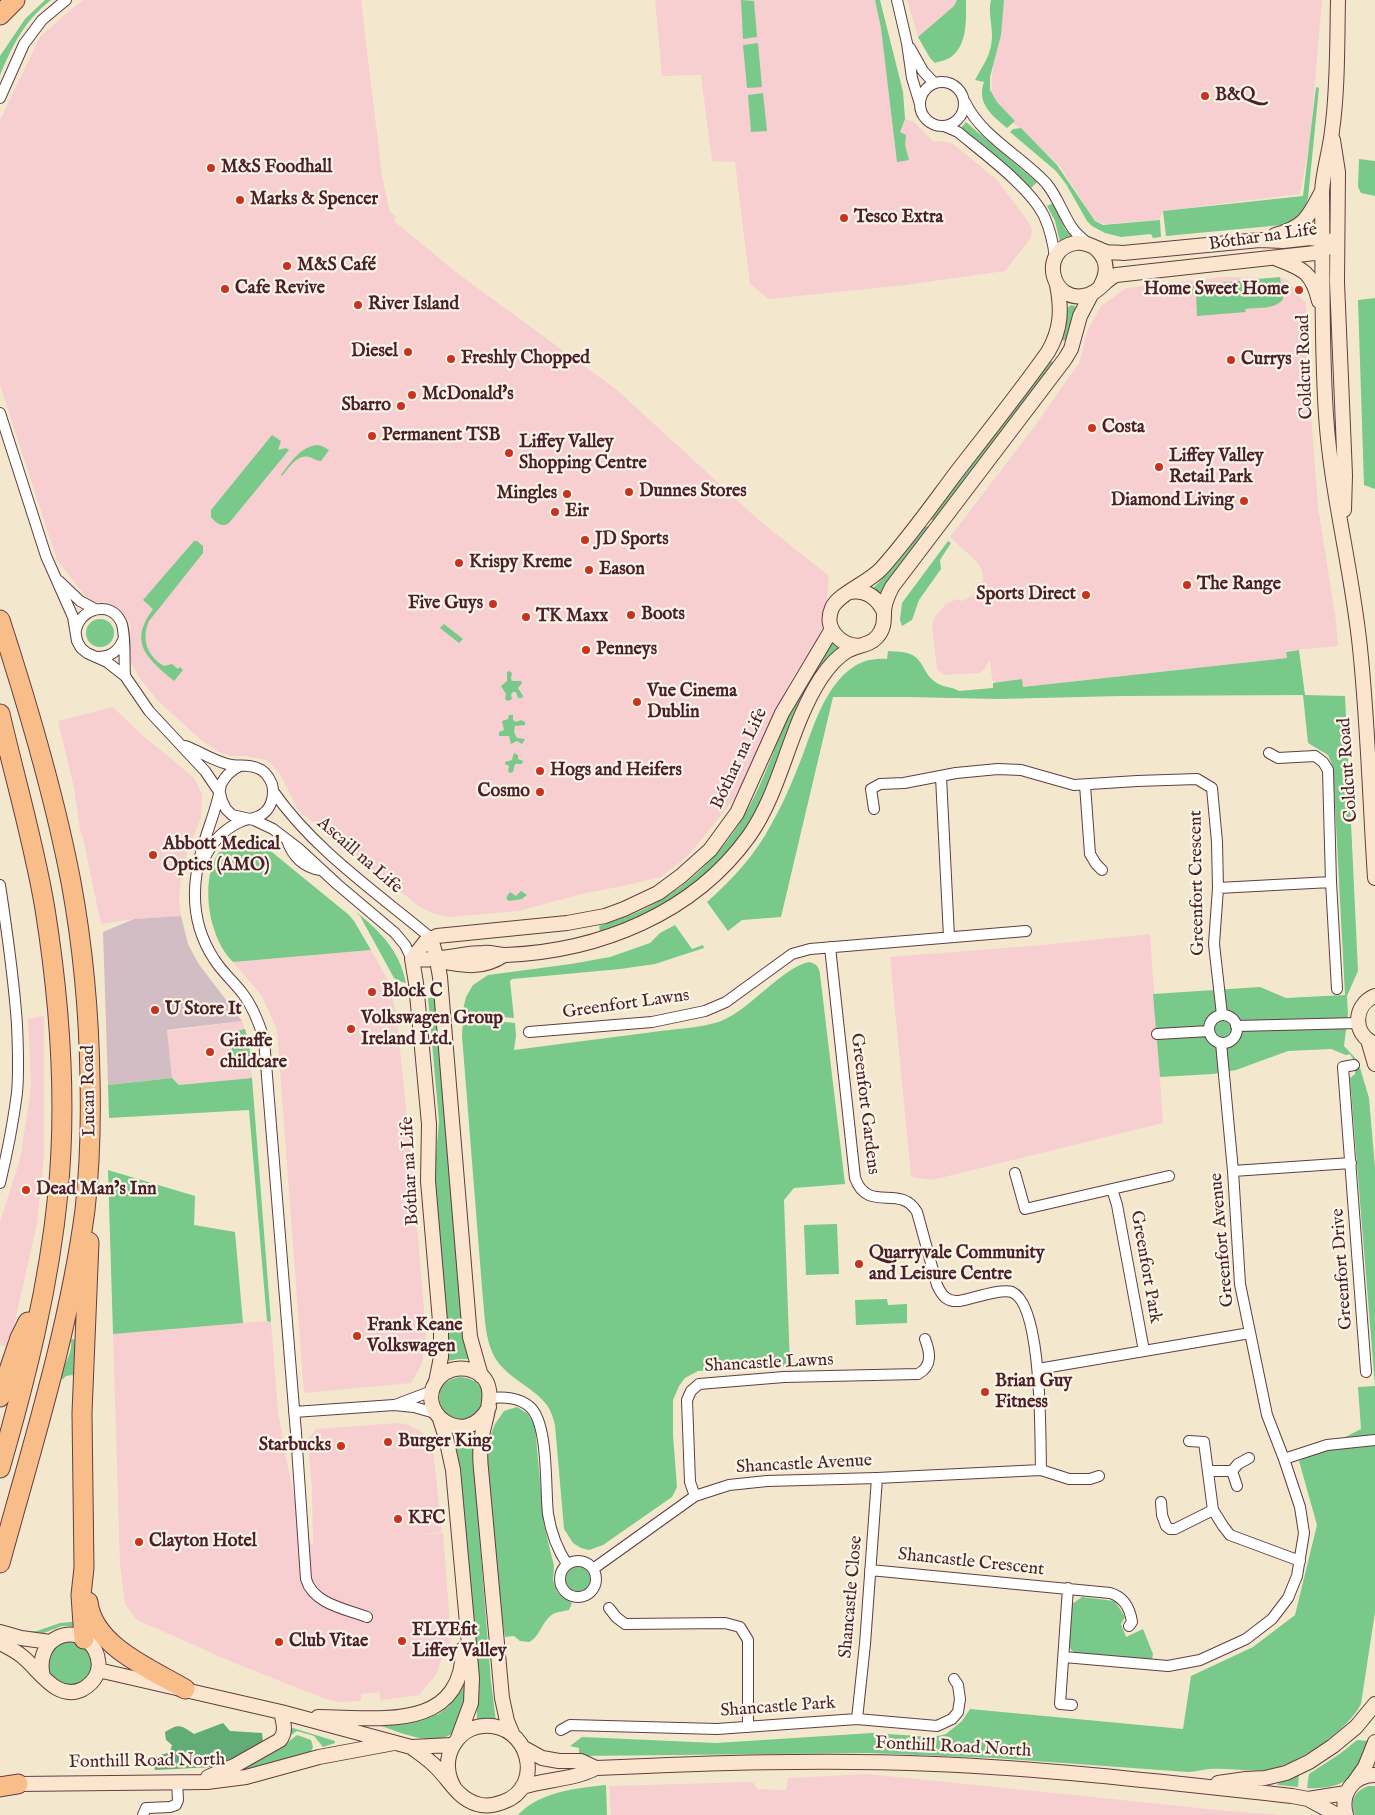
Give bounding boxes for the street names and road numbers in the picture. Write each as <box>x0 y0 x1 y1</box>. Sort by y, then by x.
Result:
street label: Bóthar na Life <box>1207 220 1319 256</box>
street label: Coldcut Road <box>1293 314 1319 420</box>
street label: Bóthar na Life <box>707 705 773 813</box>
street label: Coldcut Road <box>1335 717 1363 823</box>
street label: Greenfort Crescent <box>1186 810 1210 956</box>
street label: Ascaill na Life <box>312 813 406 899</box>
street label: Greenfort Lawns <box>561 985 691 1025</box>
street label: Greenfort Gardens <box>845 1032 883 1176</box>
street label: Lucan Road <box>78 1045 102 1137</box>
street label: Bóthar na Life <box>397 1116 425 1226</box>
street label: Greenfort Avenue <box>1206 1172 1240 1308</box>
street label: Greenfort Drive <box>1328 1208 1358 1330</box>
street label: Greenfort Park <box>1124 1209 1166 1325</box>
street label: Shancastle Lawns <box>704 1350 834 1378</box>
street label: Shancastle Avenue <box>735 1451 873 1479</box>
street label: Shancastle Close <box>836 1535 868 1659</box>
street label: Shancastle Crescent <box>897 1545 1045 1581</box>
street label: Shancastle Park <box>720 1693 836 1723</box>
street label: Fonthill Road North <box>874 1733 1032 1763</box>
street label: Fonthill Road North <box>69 1750 225 1774</box>

